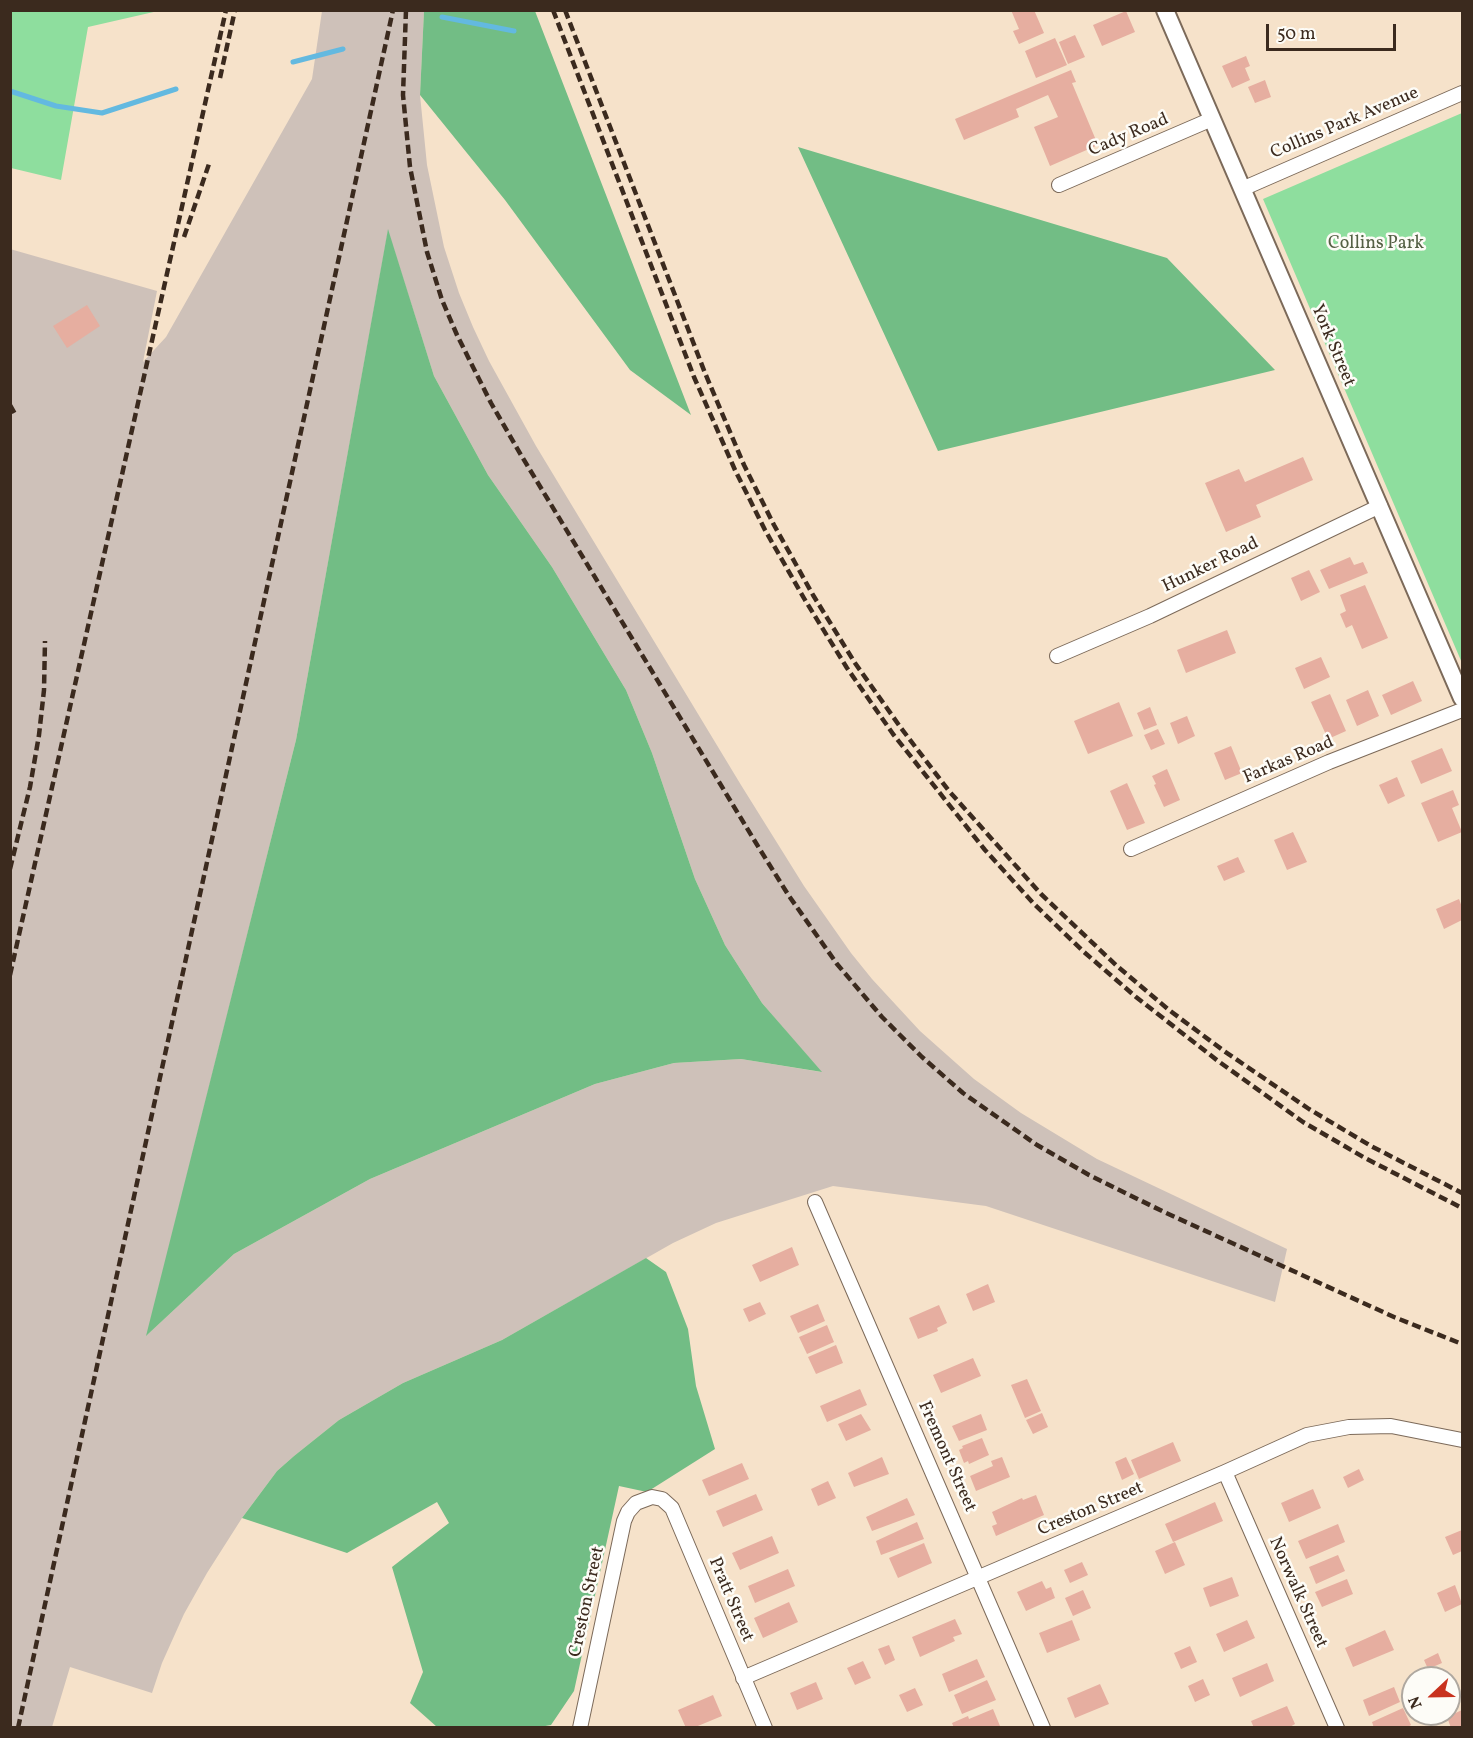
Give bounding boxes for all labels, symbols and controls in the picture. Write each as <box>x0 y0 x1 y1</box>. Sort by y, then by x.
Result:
scale bar <box>1269 12 1400 50</box>
text: 50 m <box>1277 22 1316 47</box>
street label: Collins Park Avenue <box>1268 83 1422 165</box>
street label: Cady Road <box>1086 109 1172 163</box>
park label: Collins Park <box>1328 234 1424 256</box>
street label: York Street <box>1305 302 1359 390</box>
street label: Hunker Road <box>1159 533 1263 599</box>
street label: Farkas Road <box>1240 732 1338 790</box>
street label: Fremont Street <box>912 1398 980 1516</box>
street label: Creston Street <box>1035 1478 1147 1542</box>
street label: Norwalk Street <box>1263 1534 1331 1652</box>
street label: Creston Street <box>566 1545 610 1659</box>
street label: Pratt Street <box>702 1554 758 1646</box>
north arrow <box>1401 1666 1461 1726</box>
text: N <box>1404 1692 1429 1712</box>

